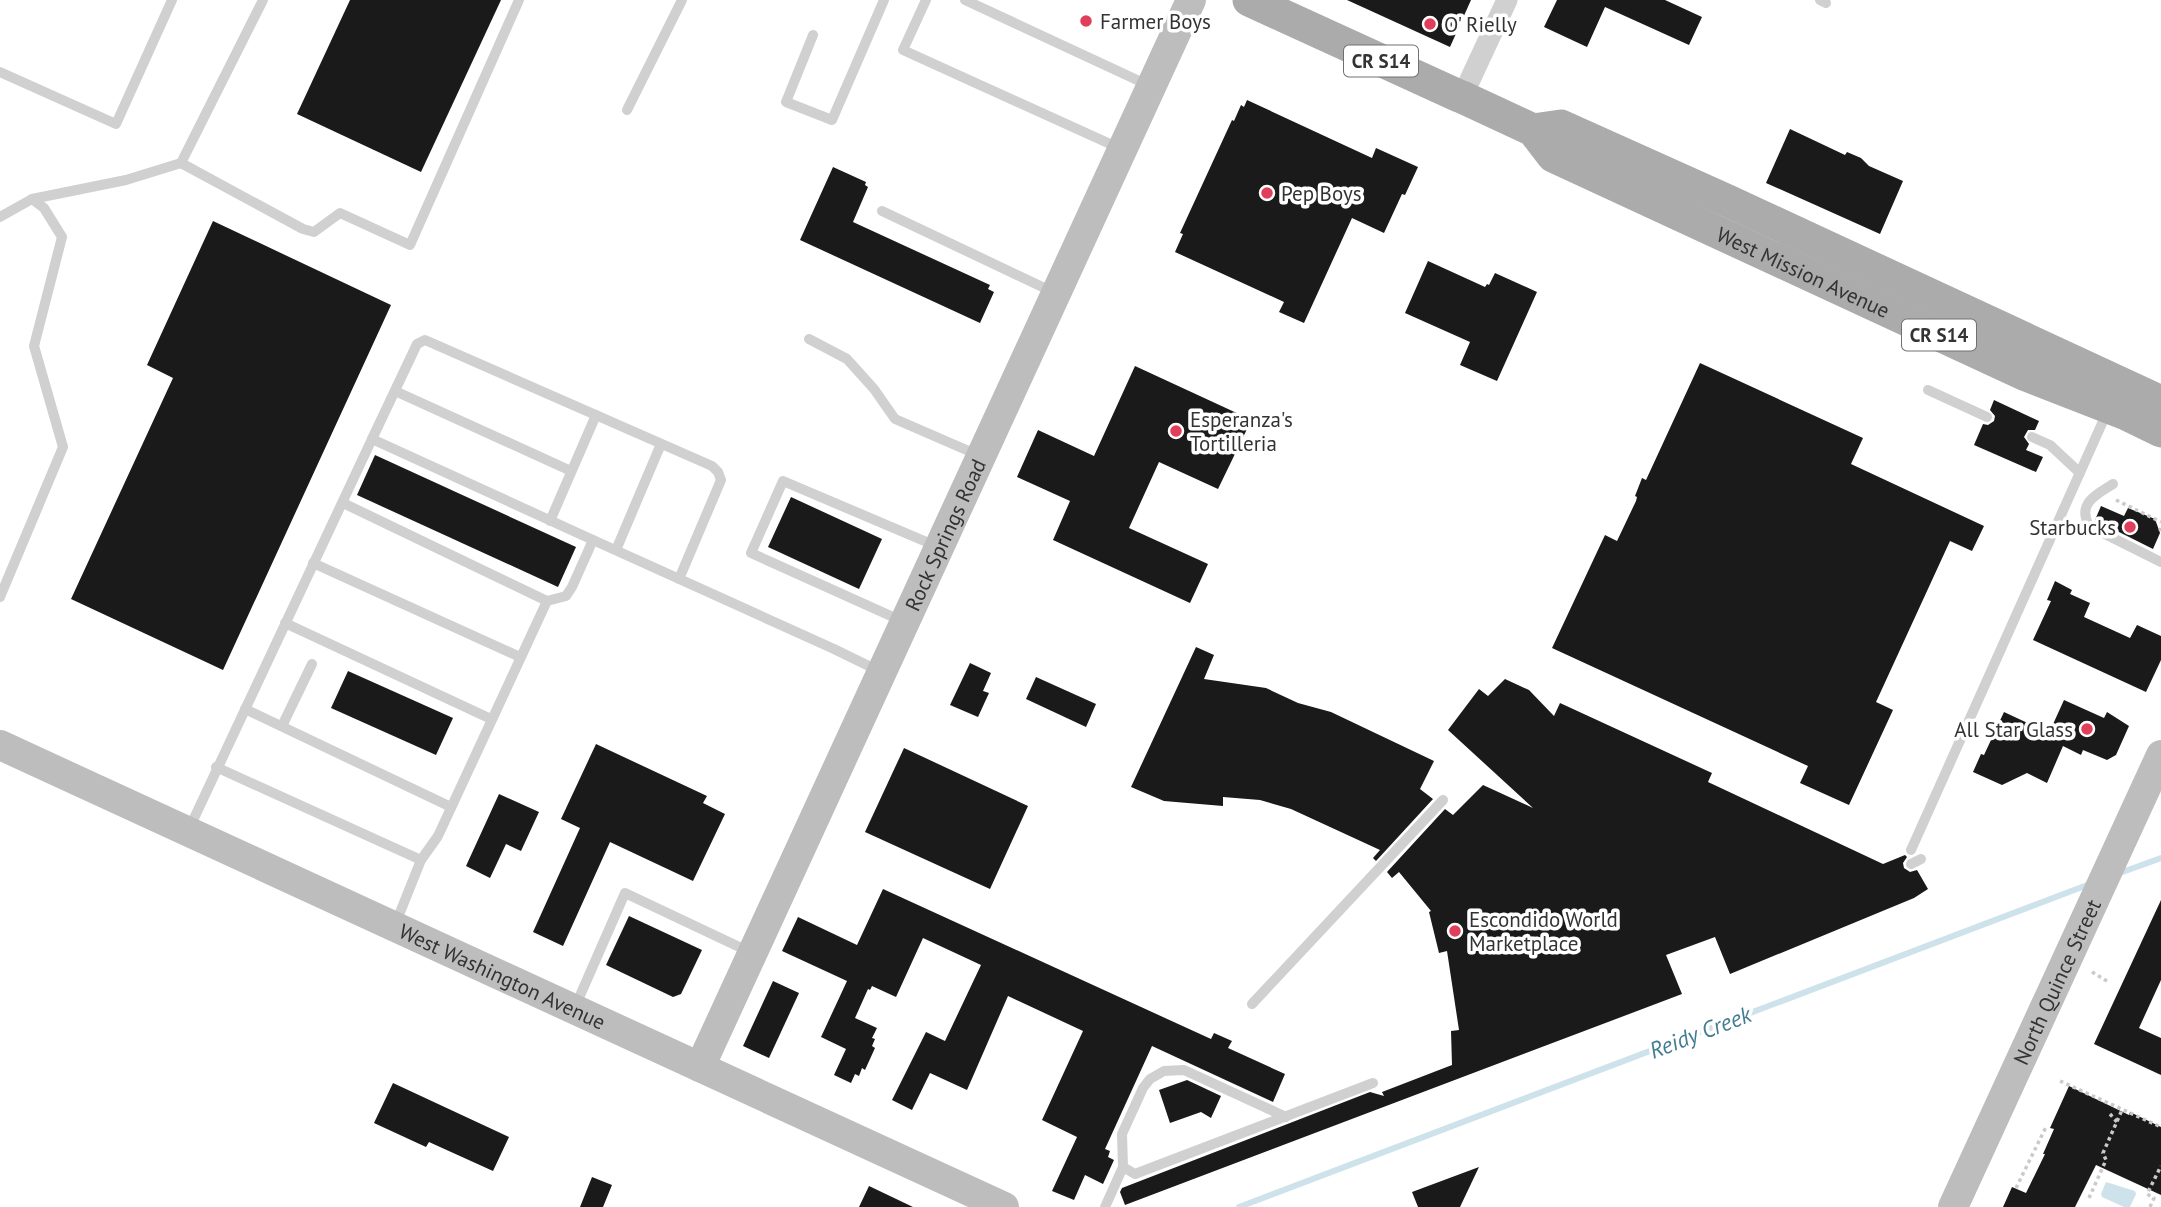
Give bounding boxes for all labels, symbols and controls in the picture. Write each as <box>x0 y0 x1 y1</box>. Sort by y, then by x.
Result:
place label: Farmer Boys <box>1100 8 1211 35</box>
place label: O' Rielly <box>1444 11 1517 38</box>
marker: Farmer Boys <box>1078 13 1094 29</box>
marker: O' Rielly <box>1422 16 1438 32</box>
road number: CR S14 <box>1344 45 1418 76</box>
place label: Pep Boys <box>1281 180 1362 207</box>
marker: Pep Boys <box>1259 185 1275 201</box>
street label: West Mission Avenue <box>1713 220 1894 324</box>
road number: CR S14 <box>1902 320 1976 350</box>
place label: Esperanza's Tortilleria <box>1190 406 1293 457</box>
marker: Esperanza's Tortilleria <box>1168 423 1184 439</box>
street label: Rock Springs Road <box>898 454 992 615</box>
place label: Starbucks <box>2029 514 2116 541</box>
marker: Starbucks <box>2122 519 2138 535</box>
place label: All Star Glass <box>1954 716 2073 743</box>
marker: All Star Glass <box>2079 721 2095 737</box>
street label: North Quince Street <box>2007 895 2106 1069</box>
place label: Escondido World Marketplace <box>1469 906 1618 957</box>
street label: West Washington Avenue <box>395 917 610 1035</box>
marker: Escondido World Marketplace <box>1447 923 1463 939</box>
water label: Reidy Creek <box>1645 999 1757 1065</box>

